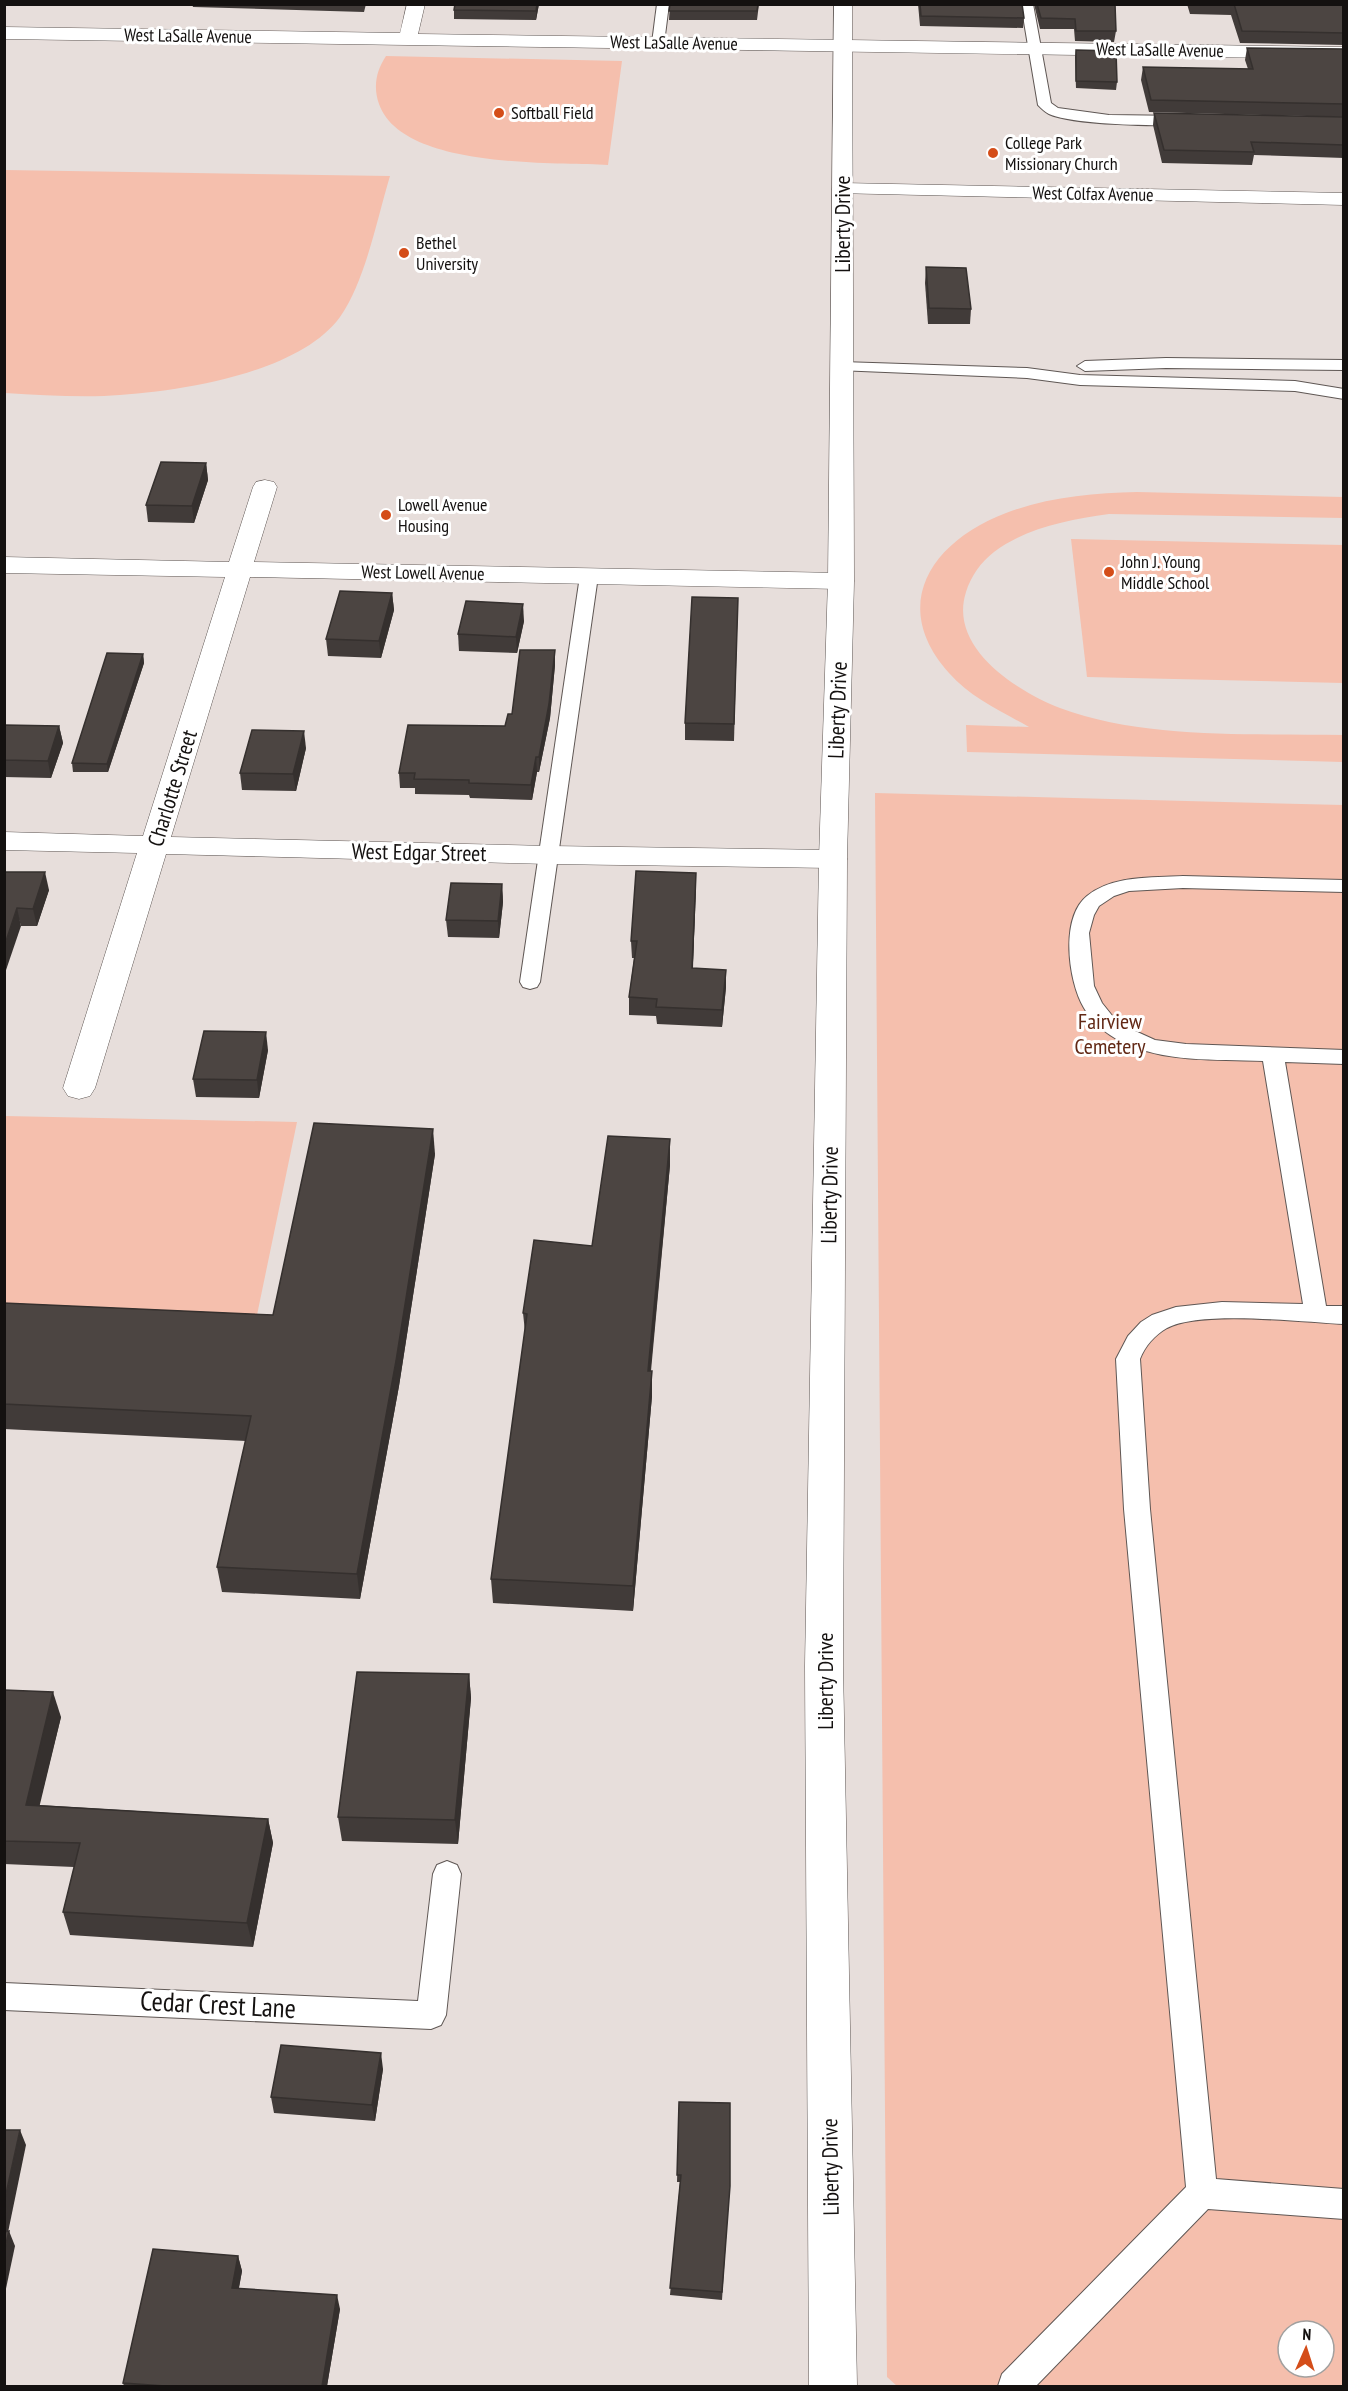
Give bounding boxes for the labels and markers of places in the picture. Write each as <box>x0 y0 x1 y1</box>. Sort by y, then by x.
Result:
place label: Softball Field <box>511 101 594 124</box>
marker: Softball Field <box>492 106 506 120</box>
place label: College Park Missionary Church <box>1005 131 1118 175</box>
marker: College Park Missionary Church <box>986 146 1000 160</box>
place label: Bethel University <box>416 231 478 275</box>
marker: Bethel University <box>397 246 411 260</box>
place label: Lowell Avenue Housing <box>398 493 487 537</box>
marker: Lowell Avenue Housing <box>379 508 393 522</box>
place label: John J. Young Middle School <box>1120 550 1210 594</box>
marker: John J. Young Middle School <box>1102 565 1116 579</box>

